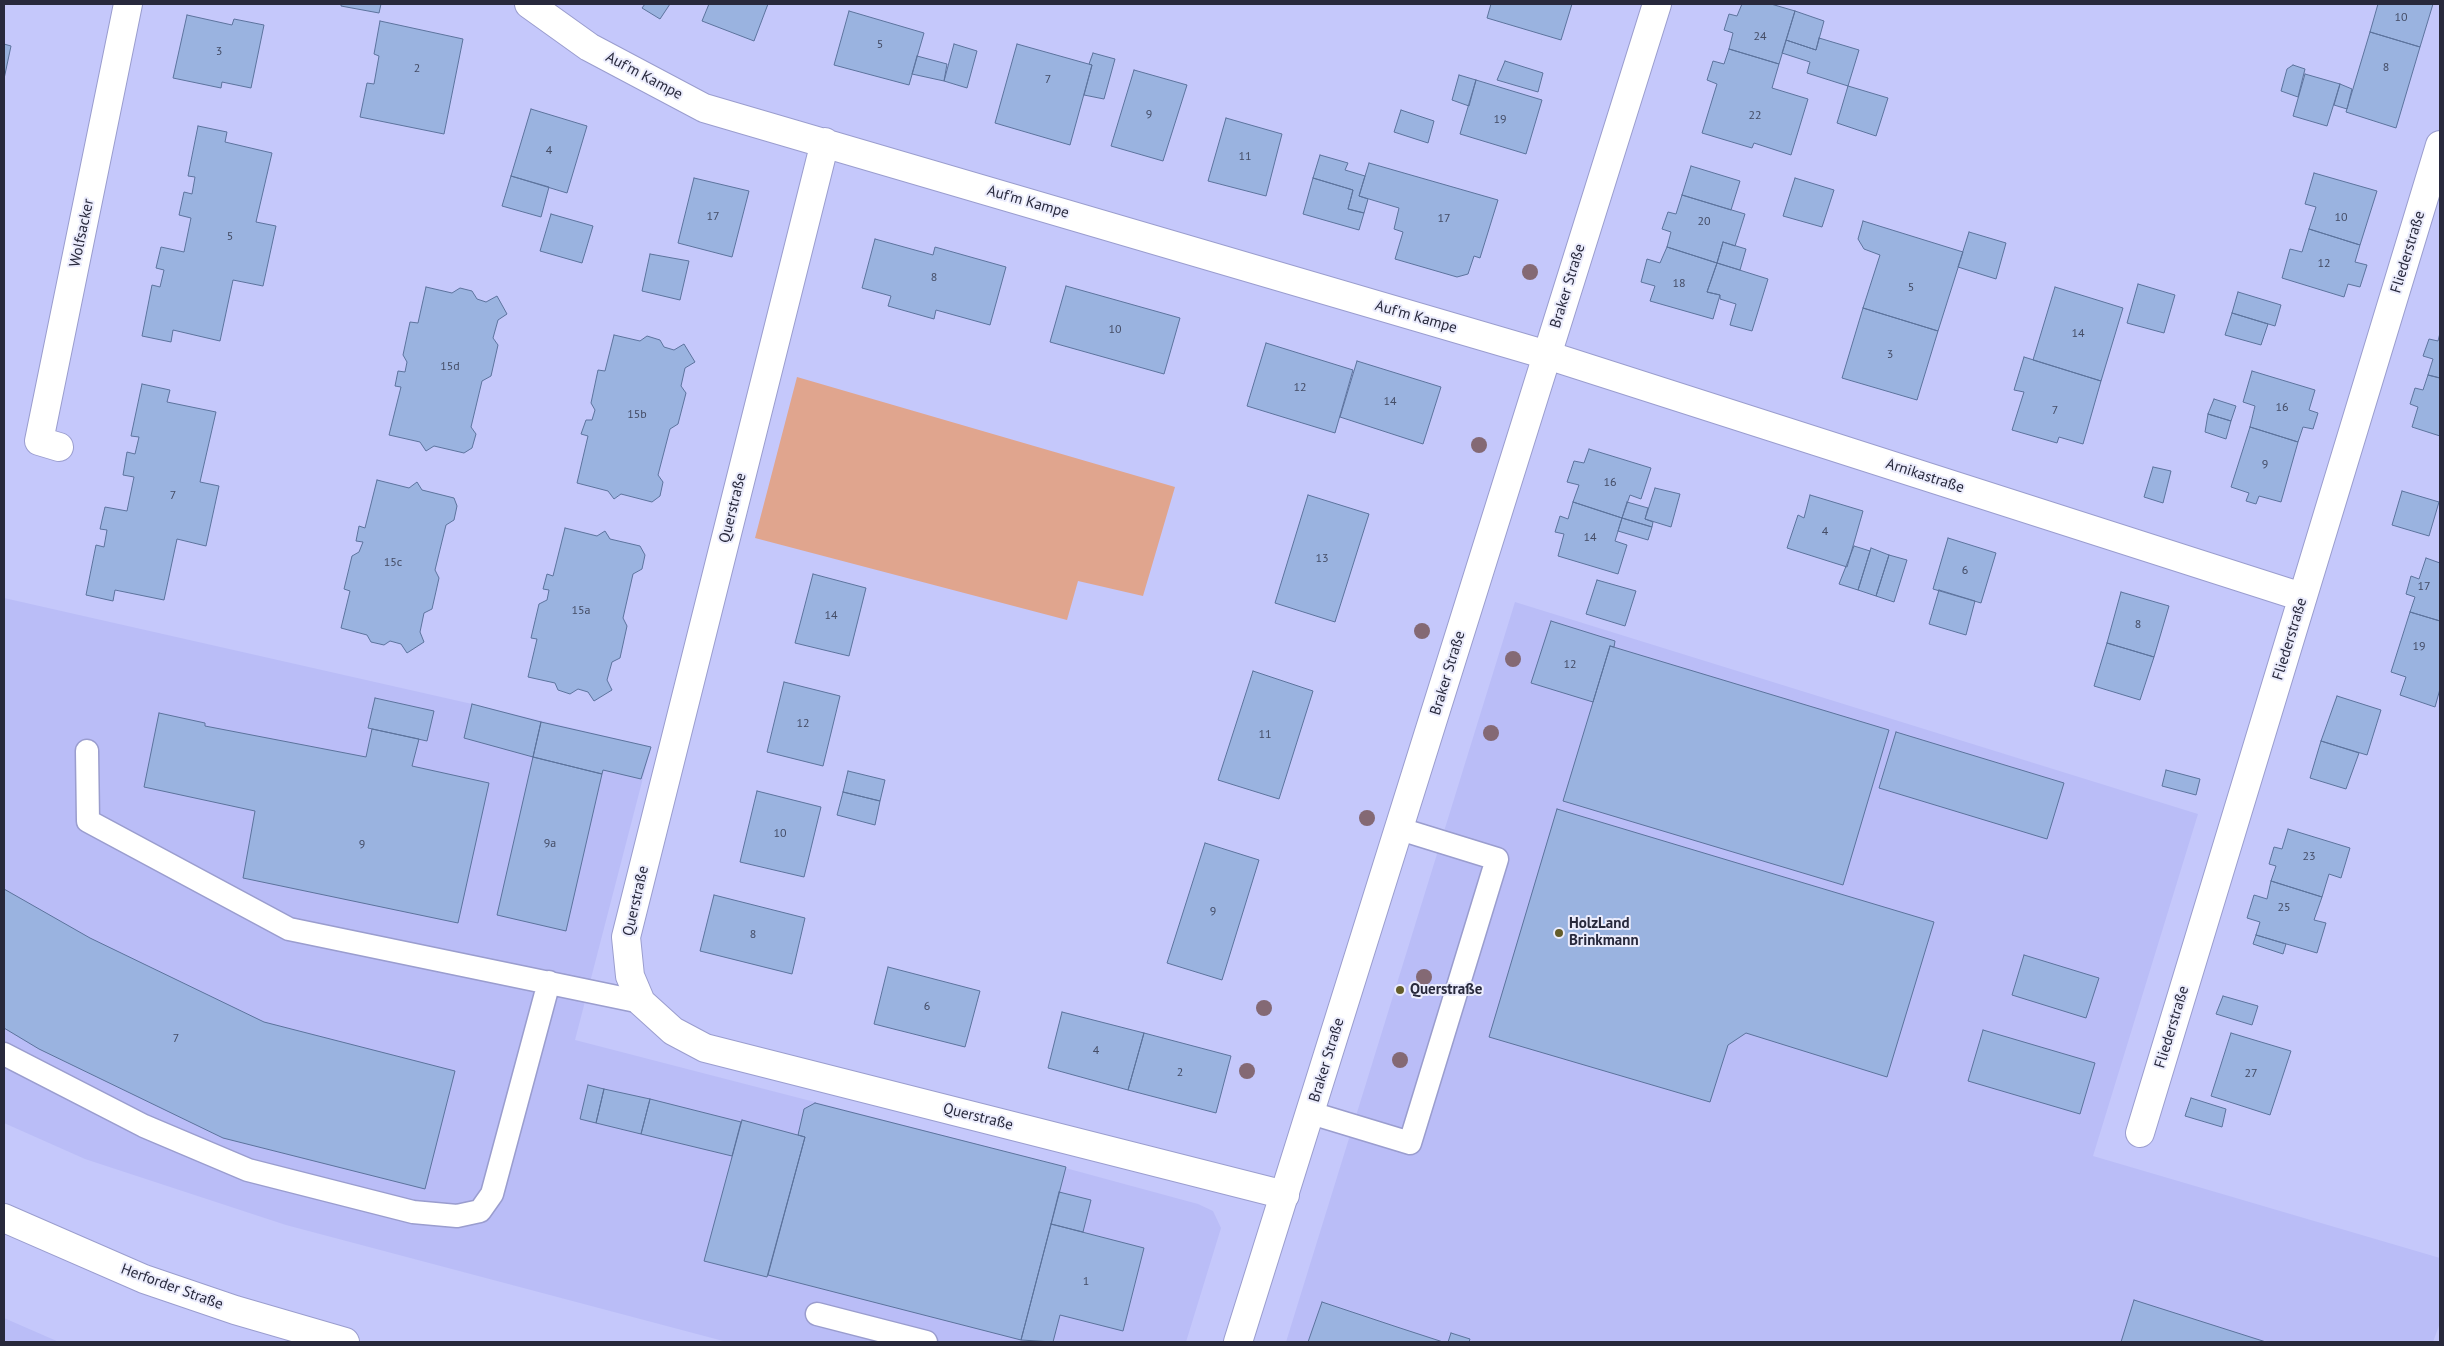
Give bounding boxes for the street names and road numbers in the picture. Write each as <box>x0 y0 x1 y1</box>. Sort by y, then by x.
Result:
street label: Auf'm Kampe <box>602 48 686 104</box>
street label: Auf'm Kampe <box>985 182 1071 222</box>
street label: Wolfsacker <box>66 197 98 269</box>
street label: Fliederstraße <box>2387 209 2429 295</box>
street label: Braker Straße <box>1547 242 1589 330</box>
street label: Auf'm Kampe <box>1373 297 1459 337</box>
street label: Arnikastraße <box>1884 455 1966 497</box>
street label: Querstraße <box>716 471 750 545</box>
street label: Fliederstraße <box>2269 596 2311 682</box>
street label: Braker Straße <box>1427 629 1469 717</box>
street label: Querstraße <box>619 864 653 938</box>
street label: Fliederstraße <box>2151 984 2193 1070</box>
street label: Braker Straße <box>1306 1016 1348 1104</box>
street label: Querstraße <box>941 1100 1015 1134</box>
street label: Herforder Straße <box>118 1260 226 1314</box>

